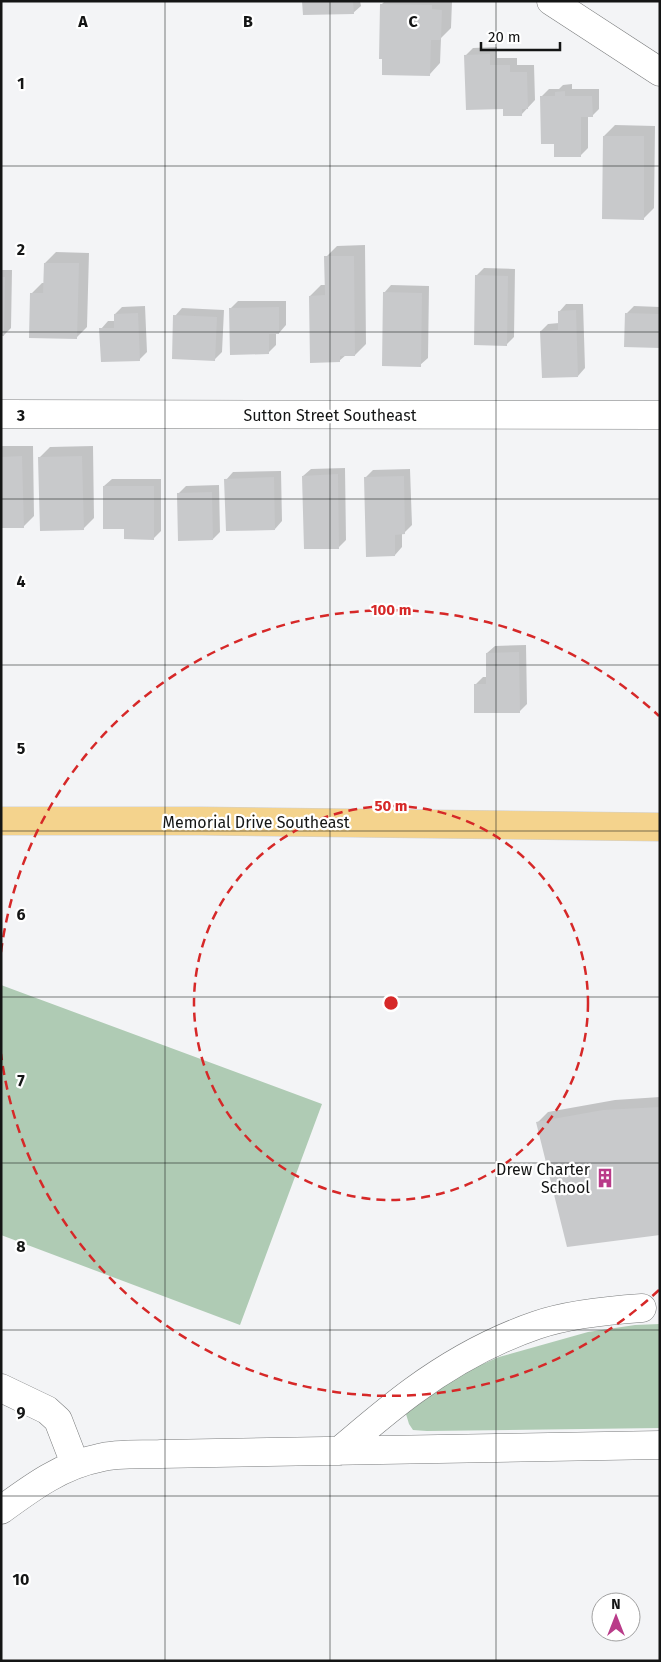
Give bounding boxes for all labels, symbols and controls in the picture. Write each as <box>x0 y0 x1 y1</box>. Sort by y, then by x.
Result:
text: A <box>77 12 88 31</box>
text: B <box>243 12 253 31</box>
text: C <box>408 12 418 31</box>
scale bar <box>481 20 560 52</box>
text: 20 m <box>488 28 521 46</box>
text: 1 <box>17 74 25 93</box>
text: 2 <box>17 240 25 259</box>
text: 3 <box>16 406 25 425</box>
street label: Sutton Street Southeast <box>244 406 417 425</box>
text: 4 <box>16 572 26 591</box>
text: 100 m <box>371 601 411 619</box>
text: 5 <box>17 739 26 758</box>
text: 50 m <box>374 797 408 815</box>
street label: Memorial Drive Southeast <box>162 813 350 832</box>
text: 6 <box>16 905 26 924</box>
centre of rings <box>382 994 400 1012</box>
text: 7 <box>17 1071 25 1090</box>
place label: Drew Charter School <box>496 1160 591 1197</box>
building icon: Drew Charter School <box>594 1167 616 1189</box>
text: 8 <box>16 1237 26 1256</box>
text: 9 <box>17 1403 26 1422</box>
text: 10 <box>13 1570 29 1589</box>
north arrow <box>591 1592 641 1642</box>
text: N <box>611 1596 621 1613</box>

